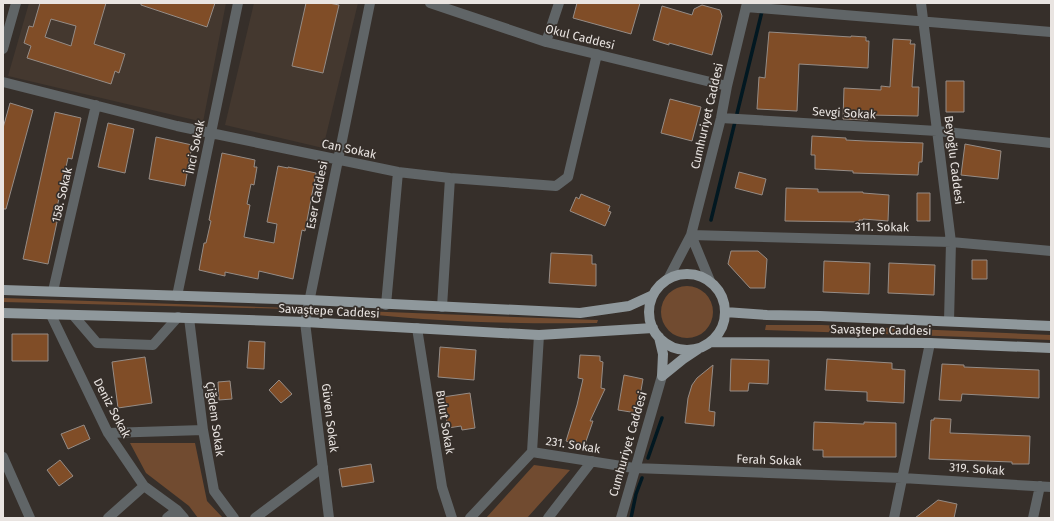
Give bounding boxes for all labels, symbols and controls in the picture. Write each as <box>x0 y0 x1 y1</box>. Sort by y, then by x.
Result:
street label: Okul Caddesi <box>544 22 616 52</box>
street label: Cumhuriyet Caddesi <box>688 61 726 171</box>
street label: Sevgi Sokak <box>812 104 877 122</box>
street label: Beyoğlu Caddesi <box>942 115 966 205</box>
street label: İnci Sokak <box>181 118 208 175</box>
street label: Can Sokak <box>320 136 378 162</box>
street label: Eser Caddesi <box>304 160 330 230</box>
street label: 158. Sokak <box>49 165 75 224</box>
street label: 311. Sokak <box>855 220 910 234</box>
street label: Savaştepe Caddesi <box>278 301 380 321</box>
street label: Savaştepe Caddesi <box>830 322 932 338</box>
street label: Deniz Sokak <box>90 376 134 441</box>
street label: Çiğdem Sokak <box>203 381 227 458</box>
street label: Güven Sokak <box>319 383 341 454</box>
street label: Bulut Sokak <box>433 389 457 456</box>
street label: Cumhuriyet Caddesi <box>606 390 650 498</box>
street label: 231. Sokak <box>545 434 602 456</box>
street label: Ferah Sokak <box>736 452 803 468</box>
street label: 319. Sokak <box>949 460 1006 478</box>

